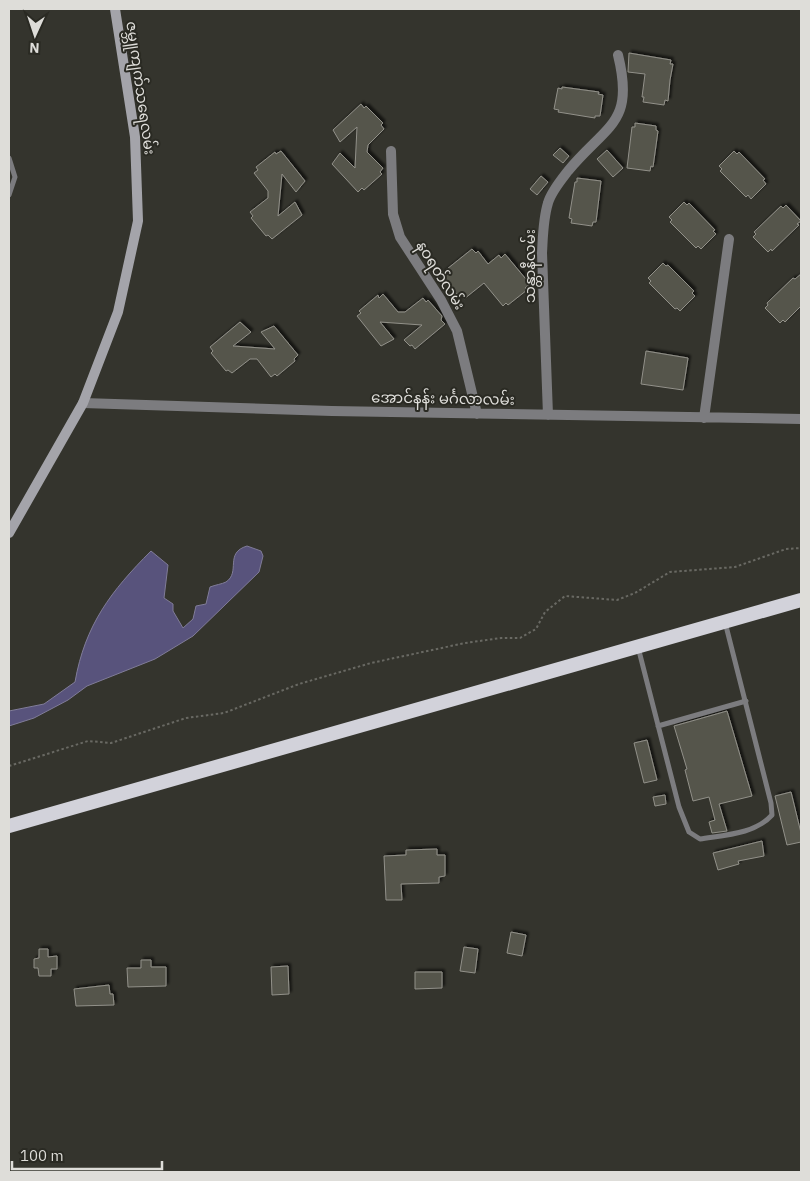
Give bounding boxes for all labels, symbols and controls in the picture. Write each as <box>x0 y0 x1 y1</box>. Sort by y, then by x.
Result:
north arrow <box>10 10 60 60</box>
street label: ဇမ္ဘူကျက်သရေလမ်း <box>119 20 160 156</box>
text: N <box>29 39 40 57</box>
street label: သန္တာနီလမ်း <box>520 229 542 303</box>
street label: နဝရတ်လမ်း <box>410 237 470 315</box>
street label: အောင်နန်း မင်္ဂလာလမ်း <box>371 387 515 412</box>
scale bar <box>12 1138 162 1170</box>
text: 100 m <box>20 1146 64 1165</box>

